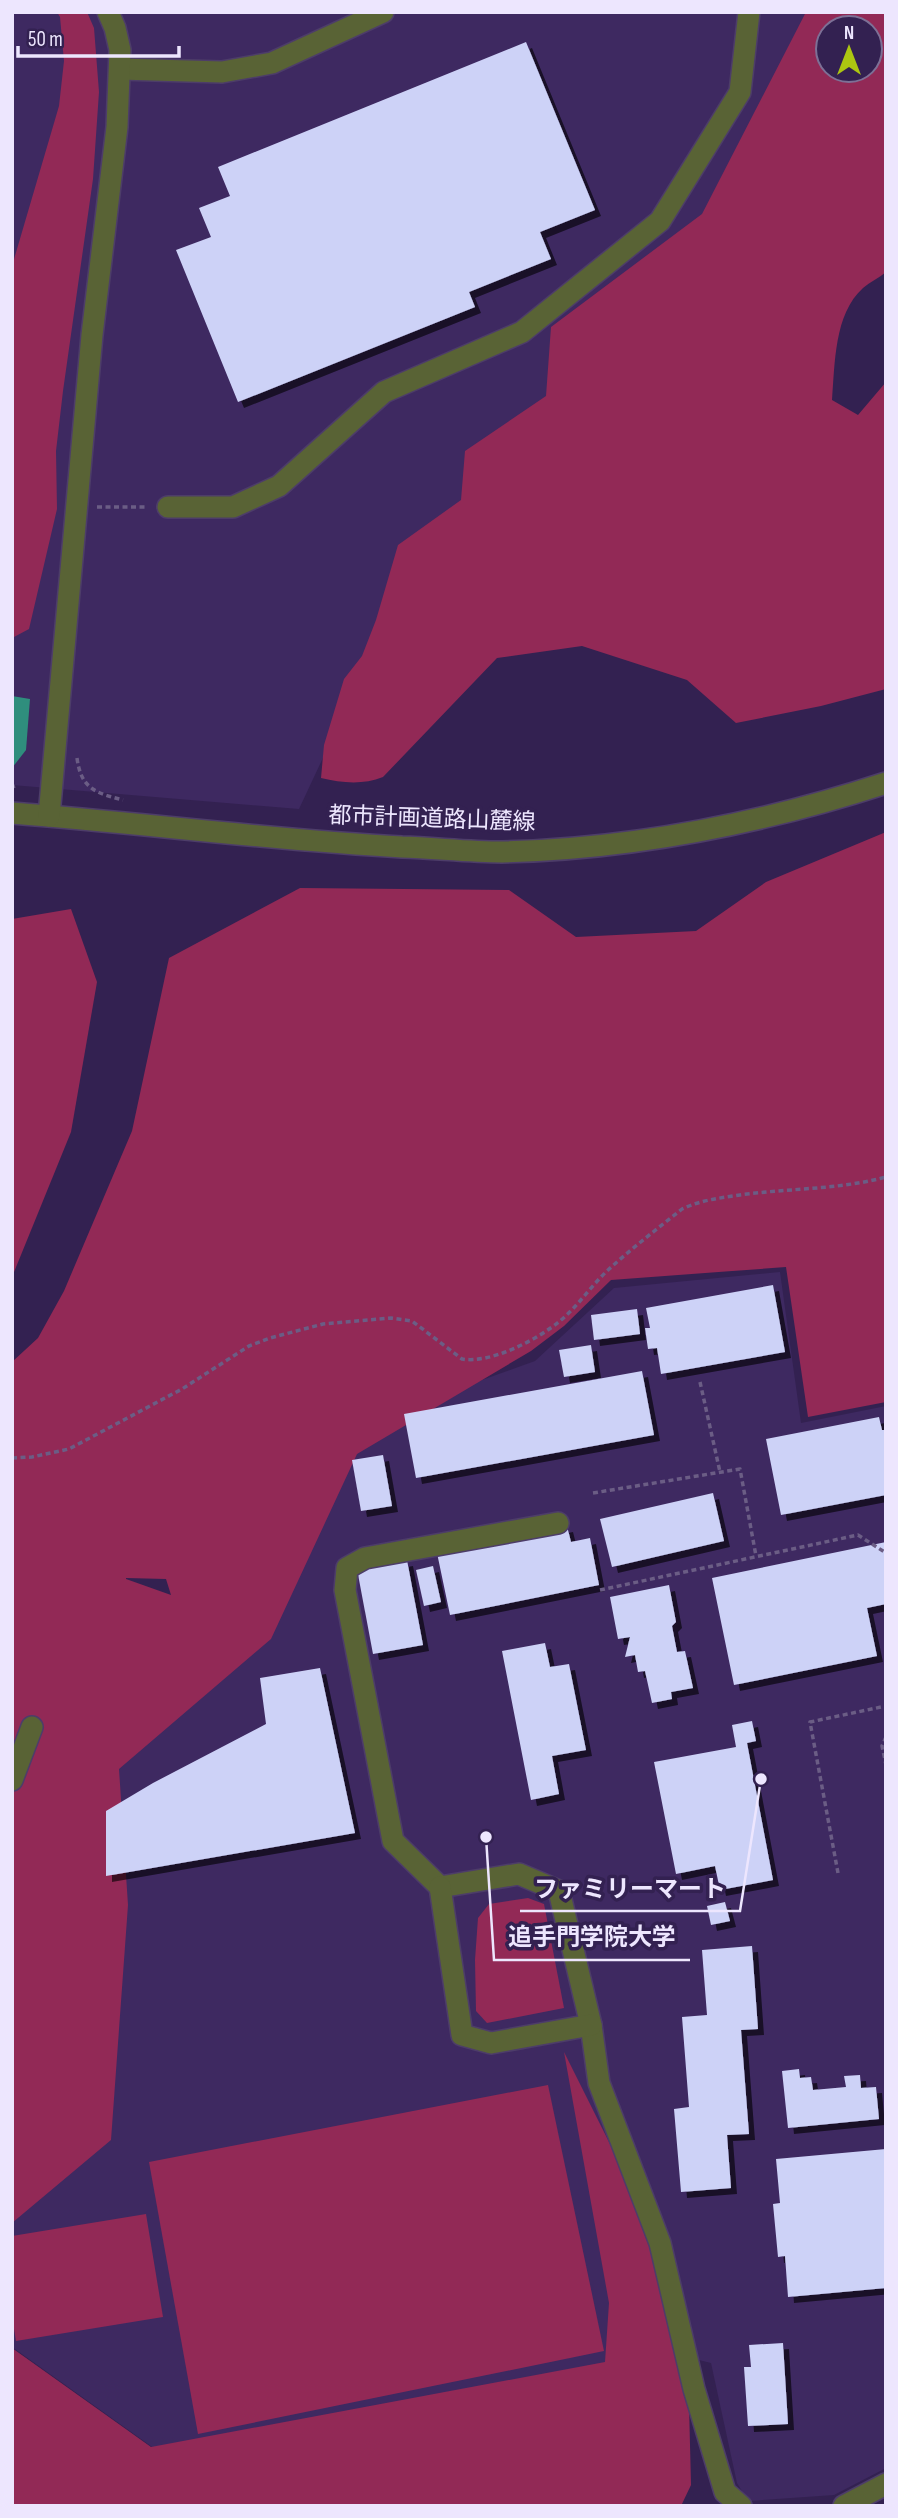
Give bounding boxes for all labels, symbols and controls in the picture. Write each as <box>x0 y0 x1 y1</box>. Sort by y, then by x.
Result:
scale bar <box>18 14 178 58</box>
north arrow <box>814 14 884 84</box>
text: N <box>844 22 854 45</box>
text: 50 m <box>28 27 63 52</box>
street label: 都市計画道路山麓線 <box>328 801 536 837</box>
callout: ファミリーマート <box>520 1866 740 1911</box>
text: ファミリーマート <box>534 1875 726 1904</box>
callout: 追手門学院大学 <box>494 1915 690 1960</box>
text: 追手門学院大学 <box>508 1923 676 1952</box>

